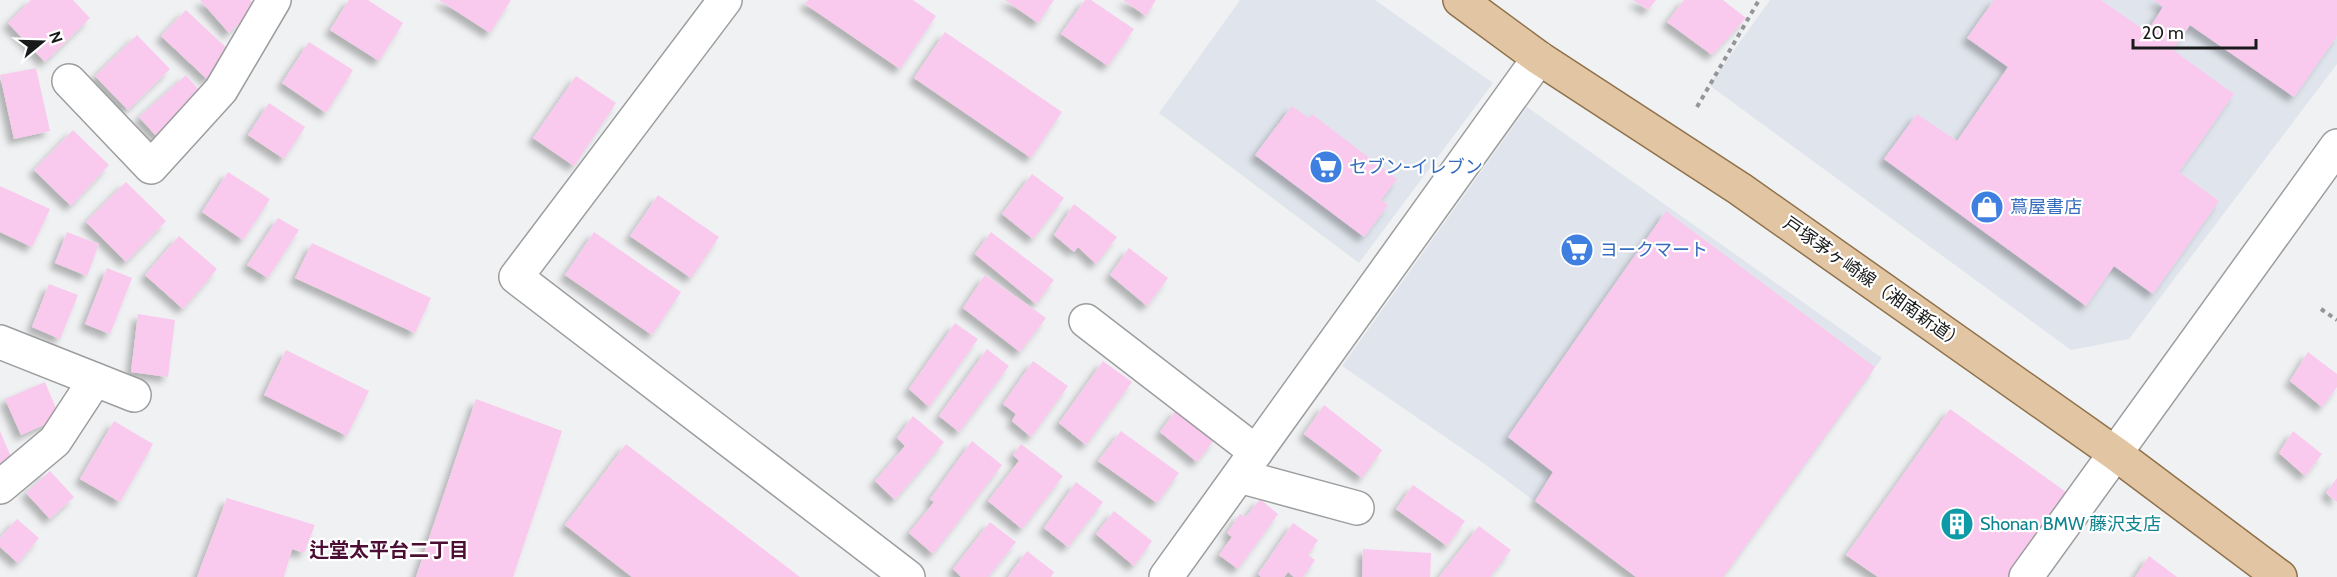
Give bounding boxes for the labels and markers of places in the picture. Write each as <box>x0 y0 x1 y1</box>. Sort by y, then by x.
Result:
supermarket icon: セブン-イレブン <box>1308 149 1344 185</box>
place label: セブン-イレブン <box>1349 156 1483 178</box>
shop icon: 蔦屋書店 <box>1969 189 2005 225</box>
place label: 蔦屋書店 <box>2010 196 2082 218</box>
supermarket icon: ヨークマート <box>1559 232 1595 268</box>
place label: ヨークマート <box>1600 239 1708 261</box>
building icon: Shonan BMW 藤沢支店 <box>1939 506 1975 542</box>
place label: Shonan BMW 藤沢支店 <box>1980 513 2161 535</box>

